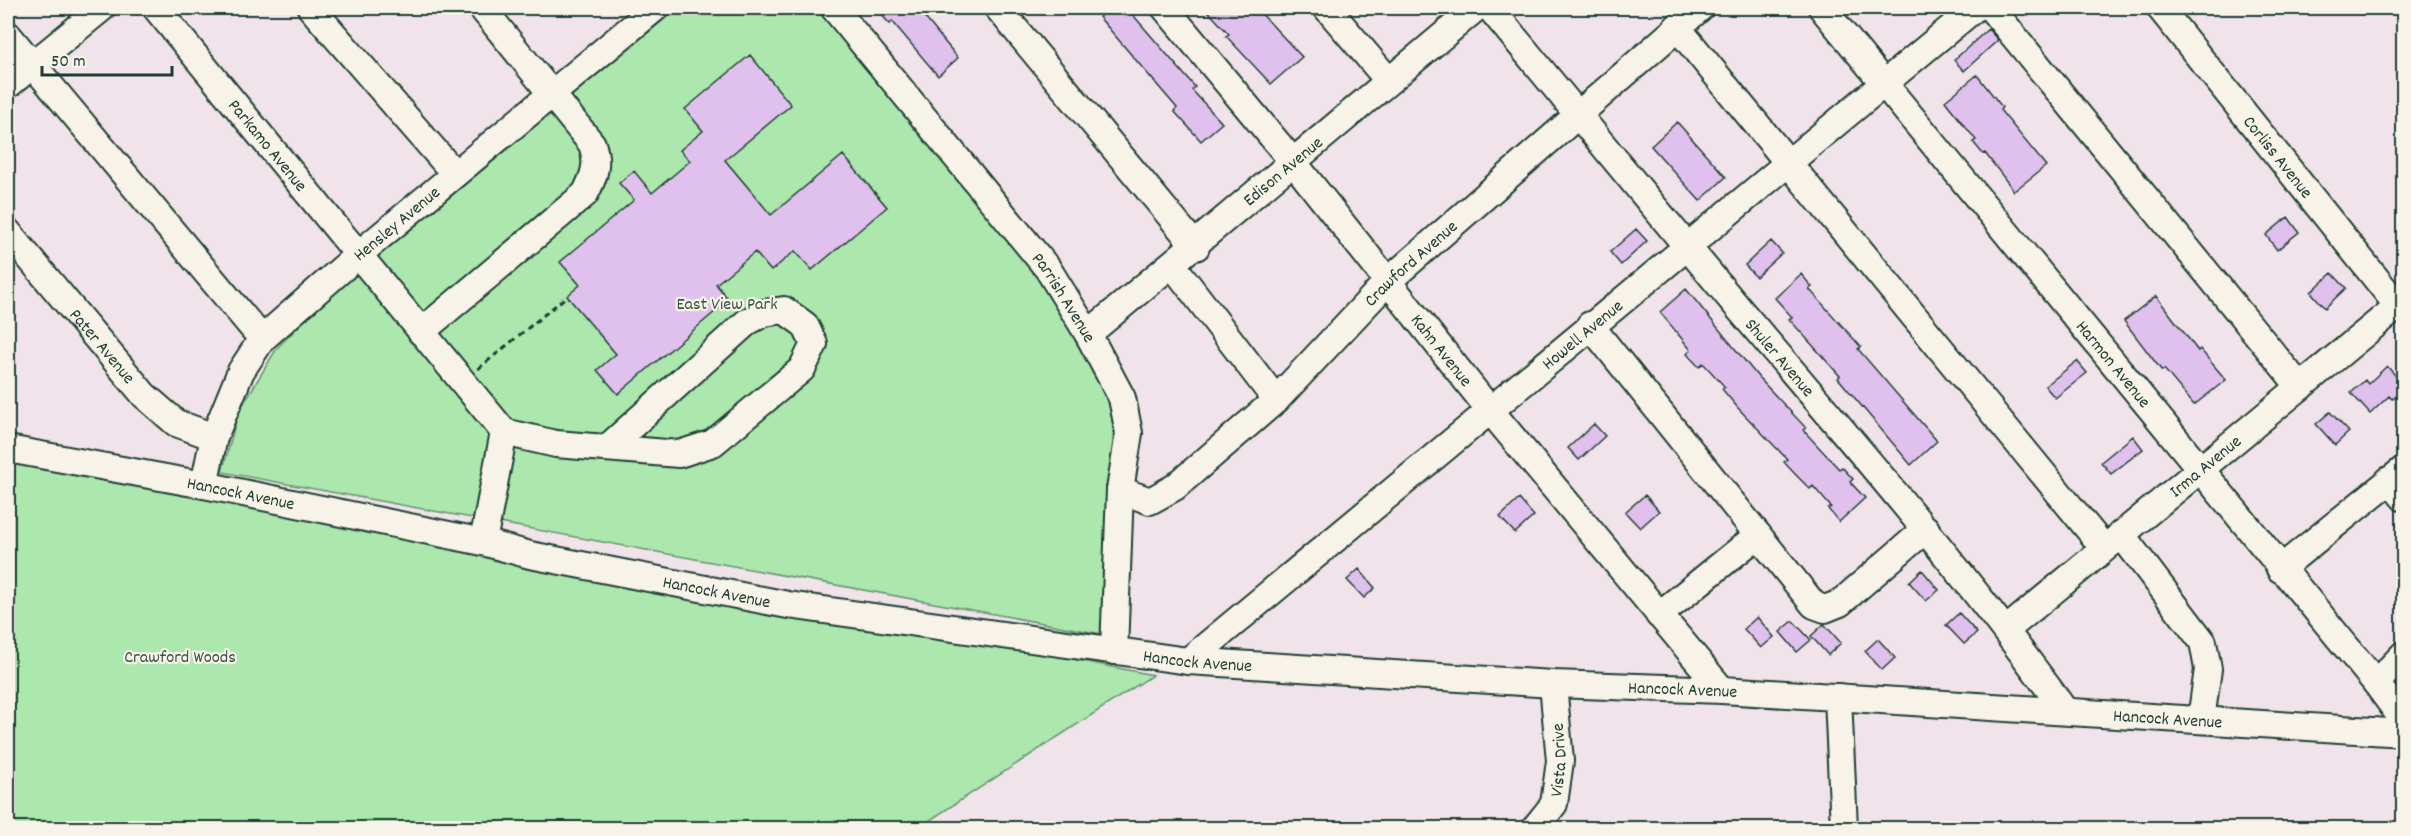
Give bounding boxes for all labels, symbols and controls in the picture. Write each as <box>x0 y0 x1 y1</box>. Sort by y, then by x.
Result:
scale bar <box>42 39 172 77</box>
text: 50 m <box>51 50 86 75</box>
street label: Parkamo Avenue <box>221 95 312 198</box>
street label: Corliss Avenue <box>2236 111 2318 205</box>
street label: Edison Avenue <box>1239 132 1329 213</box>
street label: Hensley Avenue <box>349 181 447 268</box>
street label: Crawford Avenue <box>1360 216 1464 314</box>
street label: Parrish Avenue <box>1024 248 1100 348</box>
park label: East View Park <box>676 293 778 318</box>
street label: Howell Avenue <box>1538 295 1630 377</box>
street label: Pater Avenue <box>62 304 140 390</box>
street label: Kahn Avenue <box>1403 310 1477 393</box>
street label: Shuler Avenue <box>1738 314 1819 404</box>
street label: Harmon Avenue <box>2068 316 2155 414</box>
street label: Irma Avenue <box>2165 430 2248 505</box>
street label: Hancock Avenue <box>185 472 297 518</box>
street label: Hancock Avenue <box>660 571 772 616</box>
street label: Hancock Avenue <box>1141 645 1253 680</box>
park label: Crawford Woods <box>124 646 236 671</box>
street label: Hancock Avenue <box>1628 677 1738 706</box>
street label: Hancock Avenue <box>2112 705 2223 737</box>
street label: Vista Drive <box>1545 722 1575 799</box>

